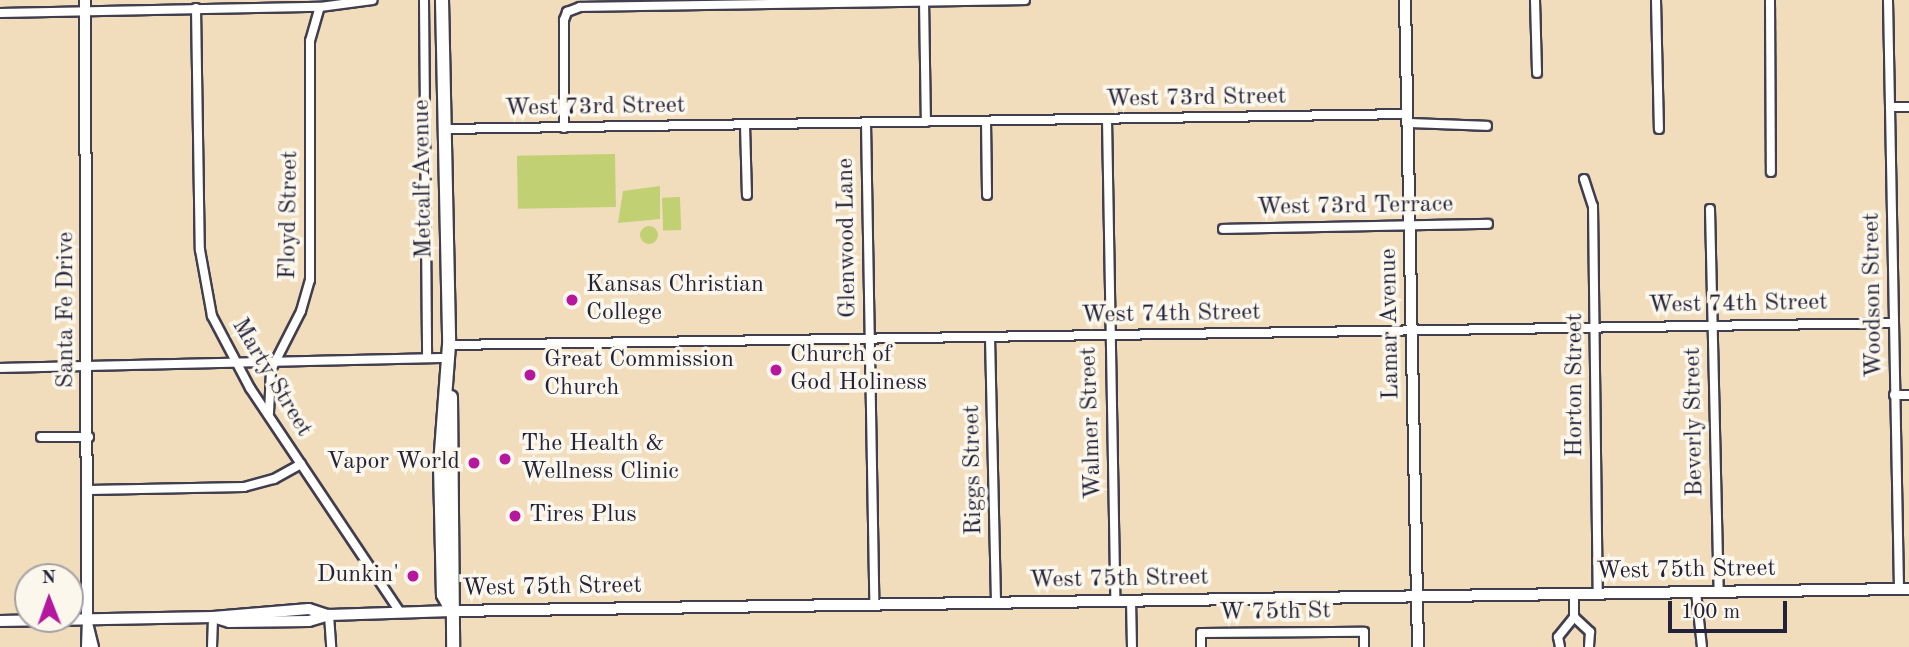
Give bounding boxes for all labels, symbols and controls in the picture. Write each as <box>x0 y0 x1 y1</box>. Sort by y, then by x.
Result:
street label: West 73rd Street <box>1106 83 1286 115</box>
street label: West 73rd Street <box>505 92 685 124</box>
street label: Metcalf Avenue <box>408 99 440 259</box>
street label: Floyd Street <box>274 150 306 280</box>
street label: Glenwood Lane <box>832 158 864 318</box>
street label: West 73rd Terrace <box>1257 191 1453 223</box>
street label: Woodson Street <box>1858 212 1890 378</box>
street label: Santa Fe Drive <box>53 232 81 388</box>
street label: Lamar Avenue <box>1375 248 1407 400</box>
place label: Kansas Christian College <box>586 272 764 328</box>
street label: West 74th Street <box>1648 289 1828 321</box>
marker: Kansas Christian College <box>564 292 580 308</box>
street label: West 74th Street <box>1081 299 1261 331</box>
street label: Marty Street <box>224 313 318 443</box>
street label: Horton Street <box>1562 313 1590 457</box>
place label: Church of God Holiness <box>790 342 927 398</box>
street label: Walmer Street <box>1075 346 1109 500</box>
place label: Great Commission Church <box>544 347 734 403</box>
street label: Beverly Street <box>1679 347 1711 497</box>
marker: Church of God Holiness <box>768 362 784 378</box>
marker: Great Commission Church <box>522 367 538 383</box>
street label: Riggs Street <box>958 405 990 535</box>
place label: The Health & Wellness Clinic <box>521 431 679 487</box>
place label: Vapor World <box>327 449 460 477</box>
marker: The Health & Wellness Clinic <box>495 449 515 469</box>
marker: Vapor World <box>466 455 482 471</box>
place label: Tires Plus <box>529 502 637 530</box>
marker: Tires Plus <box>507 508 523 524</box>
street label: West 75th Street <box>1596 555 1776 587</box>
place label: Dunkin' <box>317 562 399 590</box>
north arrow <box>14 563 84 633</box>
street label: West 75th Street <box>1029 564 1209 596</box>
marker: Dunkin' <box>405 568 421 584</box>
text: N <box>41 569 56 588</box>
street label: West 75th Street <box>462 572 642 604</box>
scale bar <box>1671 588 1790 632</box>
street label: W 75th St <box>1219 598 1331 628</box>
text: 100 m <box>1681 602 1740 623</box>

